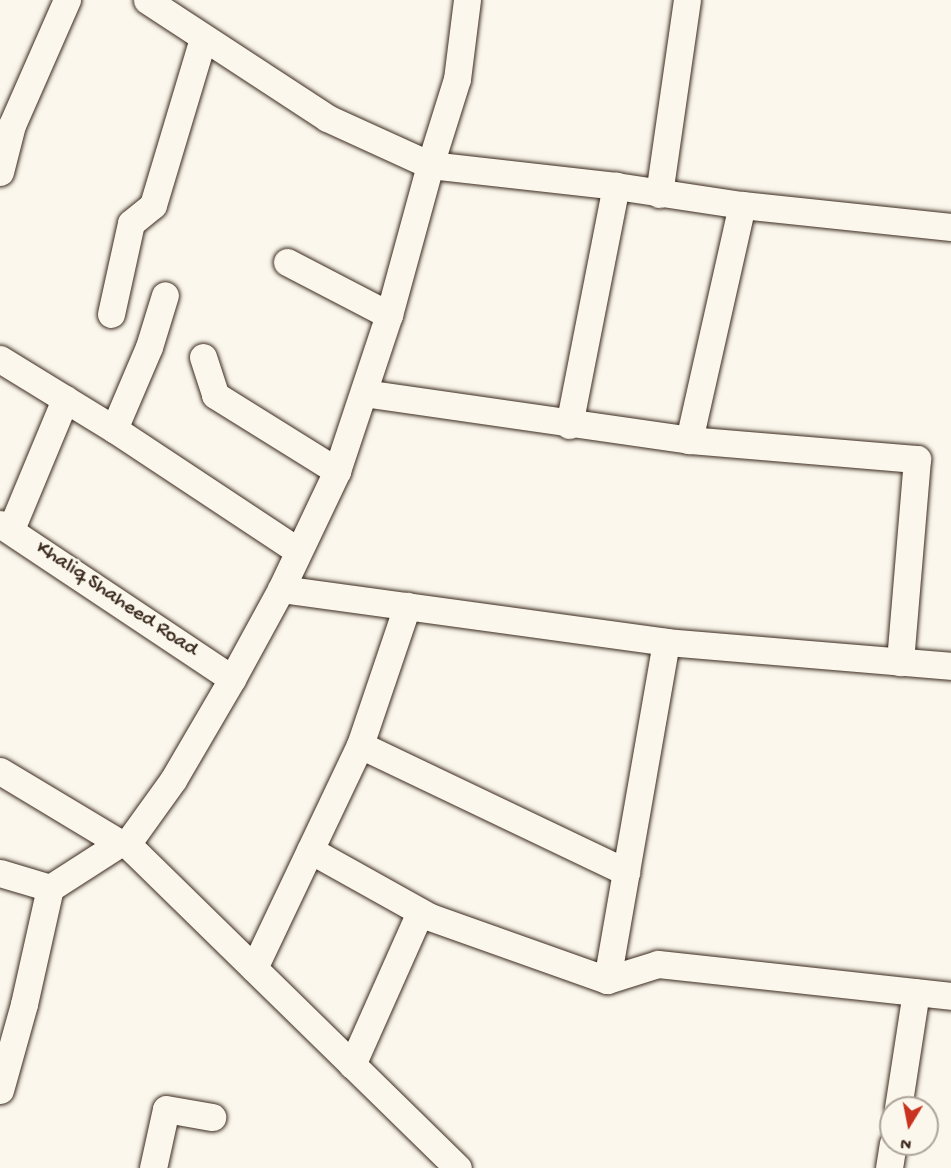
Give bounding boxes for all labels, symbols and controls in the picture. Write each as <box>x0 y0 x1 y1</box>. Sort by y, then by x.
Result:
street label: Khaliq Shaheed Road <box>30 536 202 664</box>
north arrow <box>879 1096 939 1156</box>
text: N <box>899 1132 913 1153</box>

